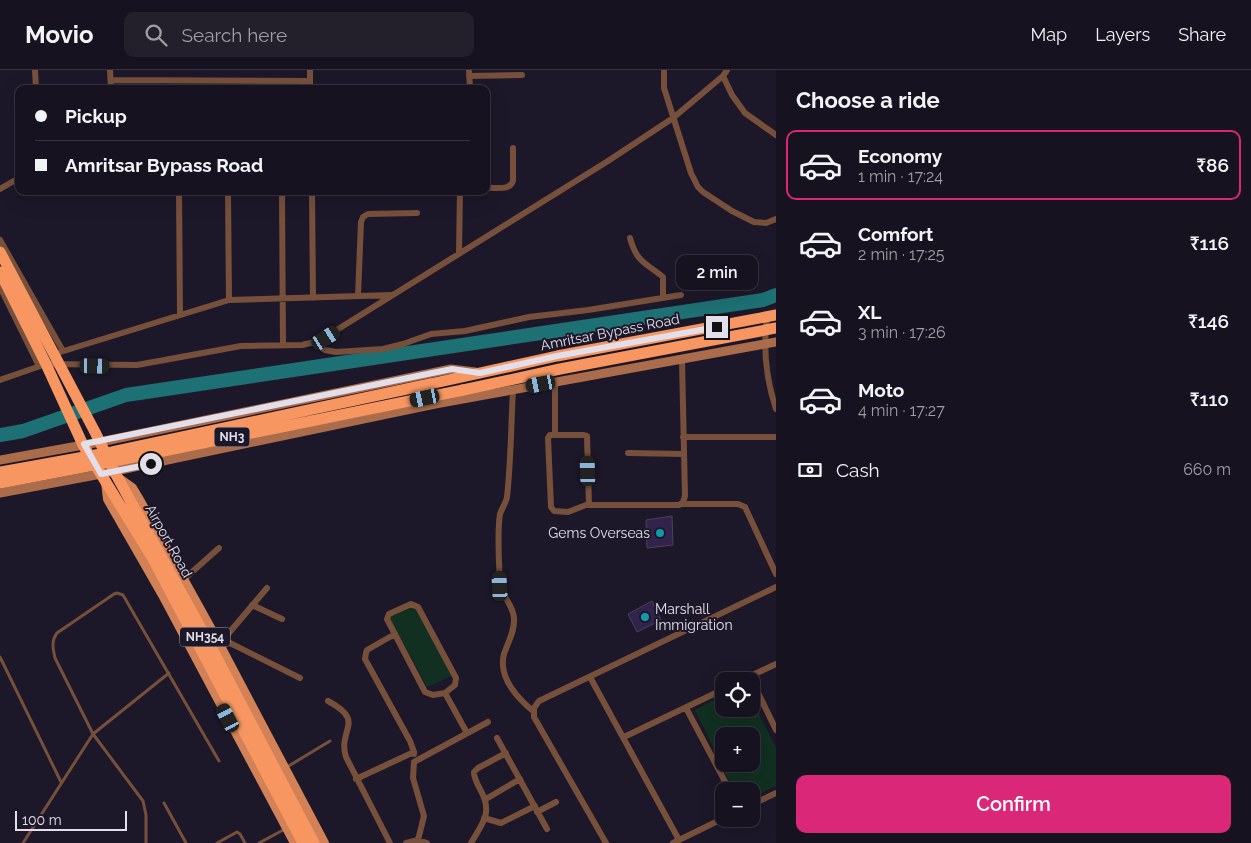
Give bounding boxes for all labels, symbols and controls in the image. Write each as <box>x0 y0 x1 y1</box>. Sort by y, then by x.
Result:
search box <box>124 12 474 57</box>
text: Movio <box>25 20 94 49</box>
icon: search <box>142 21 170 49</box>
text: Search here <box>182 24 287 46</box>
text: Map <box>1031 24 1067 45</box>
text: Layers <box>1095 24 1150 45</box>
text: Share <box>1178 24 1226 45</box>
text: Choose a ride <box>796 87 940 113</box>
text: Pickup <box>65 105 127 127</box>
icon: car <box>798 143 843 188</box>
text: Economy <box>858 145 942 167</box>
text: Amritsar Bypass Road <box>65 154 263 176</box>
text: ₹86 <box>1196 154 1229 176</box>
text: 1 min · 17:24 <box>858 167 943 186</box>
icon: car <box>798 221 843 266</box>
text: Comfort <box>858 223 933 245</box>
text: ₹116 <box>1190 232 1229 254</box>
text: 2 min · 17:25 <box>858 245 945 264</box>
callout: 2 min <box>676 254 758 290</box>
text: 2 min <box>697 263 738 282</box>
icon: car <box>798 299 843 344</box>
text: XL <box>858 301 881 323</box>
text: ₹146 <box>1188 310 1229 332</box>
street label: Amritsar Bypass Road <box>539 311 681 353</box>
route end <box>706 316 728 338</box>
text: 3 min · 17:26 <box>858 323 946 342</box>
car <box>309 324 342 352</box>
car <box>79 358 110 374</box>
car <box>524 374 557 394</box>
icon: car <box>798 377 843 422</box>
text: Moto <box>858 379 904 401</box>
car <box>408 388 441 408</box>
text: ₹110 <box>1190 388 1229 410</box>
text: 4 min · 17:27 <box>858 401 945 420</box>
road number: NH3 <box>214 428 250 447</box>
route start <box>140 453 162 475</box>
car <box>579 456 596 486</box>
icon: cash <box>796 456 824 484</box>
text: Cash <box>836 459 880 481</box>
text: 660 m <box>1183 460 1231 479</box>
street label: Airport Road <box>142 502 196 580</box>
place label: Gems Overseas <box>548 525 650 541</box>
marker: Gems Overseas <box>654 527 666 539</box>
car <box>491 571 508 601</box>
place label: Marshall Immigration <box>655 601 733 633</box>
marker: Marshall Immigration <box>639 611 651 623</box>
road number: NH354 <box>180 628 230 646</box>
map controls <box>715 672 760 827</box>
button: locate <box>715 672 760 717</box>
car <box>214 701 241 735</box>
button: + <box>715 727 760 772</box>
button: Confirm <box>796 775 1231 833</box>
button: − <box>715 782 760 827</box>
scale bar <box>15 808 128 831</box>
text: 100 m <box>22 812 62 828</box>

